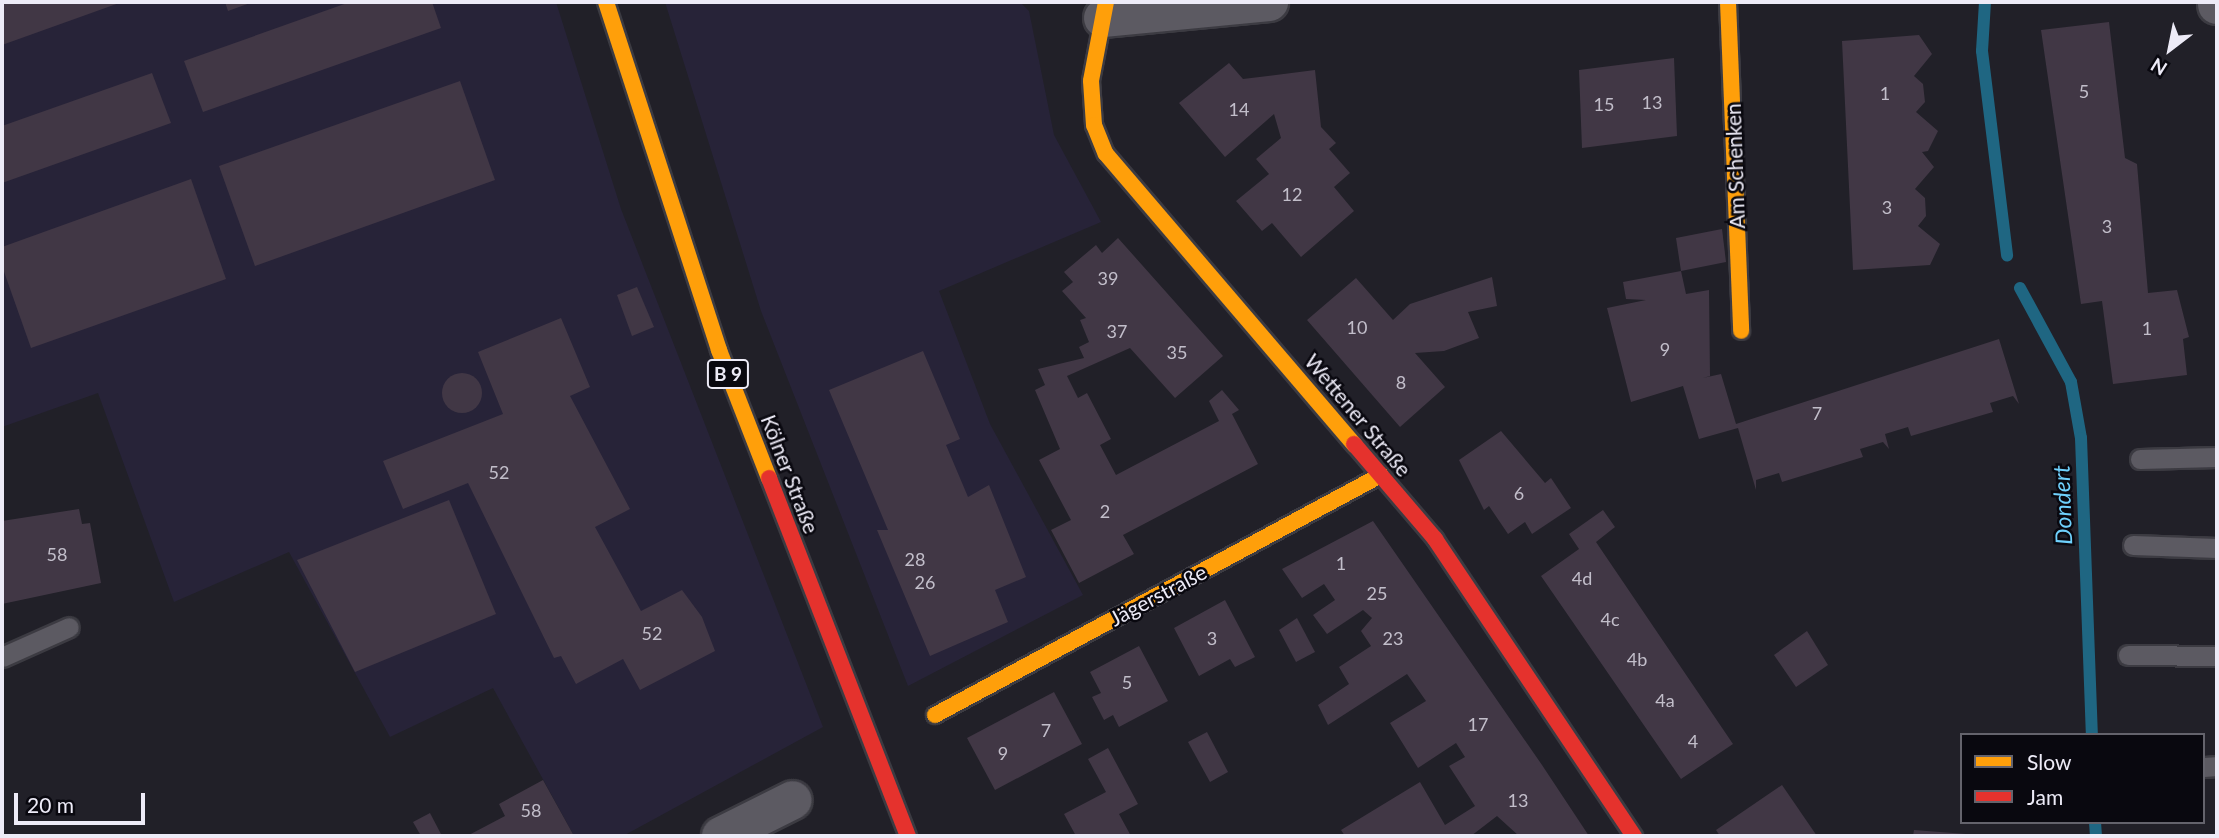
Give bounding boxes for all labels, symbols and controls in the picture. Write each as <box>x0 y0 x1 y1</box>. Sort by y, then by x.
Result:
north arrow <box>2135 14 2205 84</box>
text: N <box>2146 54 2171 81</box>
house number: 5 <box>2079 80 2089 102</box>
house number: 1 <box>1880 82 1890 104</box>
house number: 13 <box>1642 91 1662 113</box>
house number: 15 <box>1594 93 1614 115</box>
house number: 14 <box>1229 98 1249 120</box>
street label: Am Schenken <box>1720 103 1750 229</box>
house number: 12 <box>1282 183 1302 205</box>
house number: 3 <box>1882 196 1892 218</box>
house number: 3 <box>2102 215 2112 237</box>
house number: 39 <box>1098 267 1118 289</box>
house number: 10 <box>1347 316 1367 338</box>
house number: 1 <box>2142 317 2152 339</box>
house number: 37 <box>1107 320 1127 342</box>
house number: 9 <box>1660 338 1670 360</box>
house number: 35 <box>1167 341 1187 363</box>
street label: Wettener Straße <box>1299 349 1417 481</box>
road number: B 9 <box>705 358 751 390</box>
house number: 8 <box>1396 371 1406 393</box>
house number: 7 <box>1812 402 1822 424</box>
street label: Kölner Straße <box>756 411 824 537</box>
house number: 52 <box>489 461 509 483</box>
water label: Dondert <box>2047 465 2077 545</box>
house number: 6 <box>1514 482 1524 504</box>
house number: 2 <box>1100 500 1110 522</box>
house number: 58 <box>47 543 67 565</box>
house number: 28 <box>905 548 925 570</box>
house number: 1 <box>1336 552 1346 574</box>
street label: Jägerstraße <box>1105 559 1211 631</box>
house number: 4d <box>1572 567 1592 589</box>
house number: 26 <box>915 571 935 593</box>
house number: 25 <box>1367 582 1387 604</box>
house number: 4c <box>1600 608 1620 630</box>
house number: 52 <box>642 622 662 644</box>
house number: 3 <box>1207 627 1217 649</box>
house number: 23 <box>1383 627 1403 649</box>
house number: 4b <box>1627 648 1647 670</box>
house number: 5 <box>1122 671 1132 693</box>
house number: 4a <box>1655 689 1675 711</box>
house number: 17 <box>1468 713 1488 735</box>
house number: 7 <box>1041 719 1051 741</box>
house number: 4 <box>1688 730 1698 752</box>
legend <box>1960 733 2205 824</box>
house number: 9 <box>998 742 1008 764</box>
text: Slow <box>2027 749 2071 774</box>
scale bar <box>18 778 149 822</box>
text: Jam <box>2027 784 2063 809</box>
house number: 13 <box>1508 789 1528 811</box>
text: 20 m <box>27 792 74 817</box>
house number: 58 <box>521 799 541 821</box>

